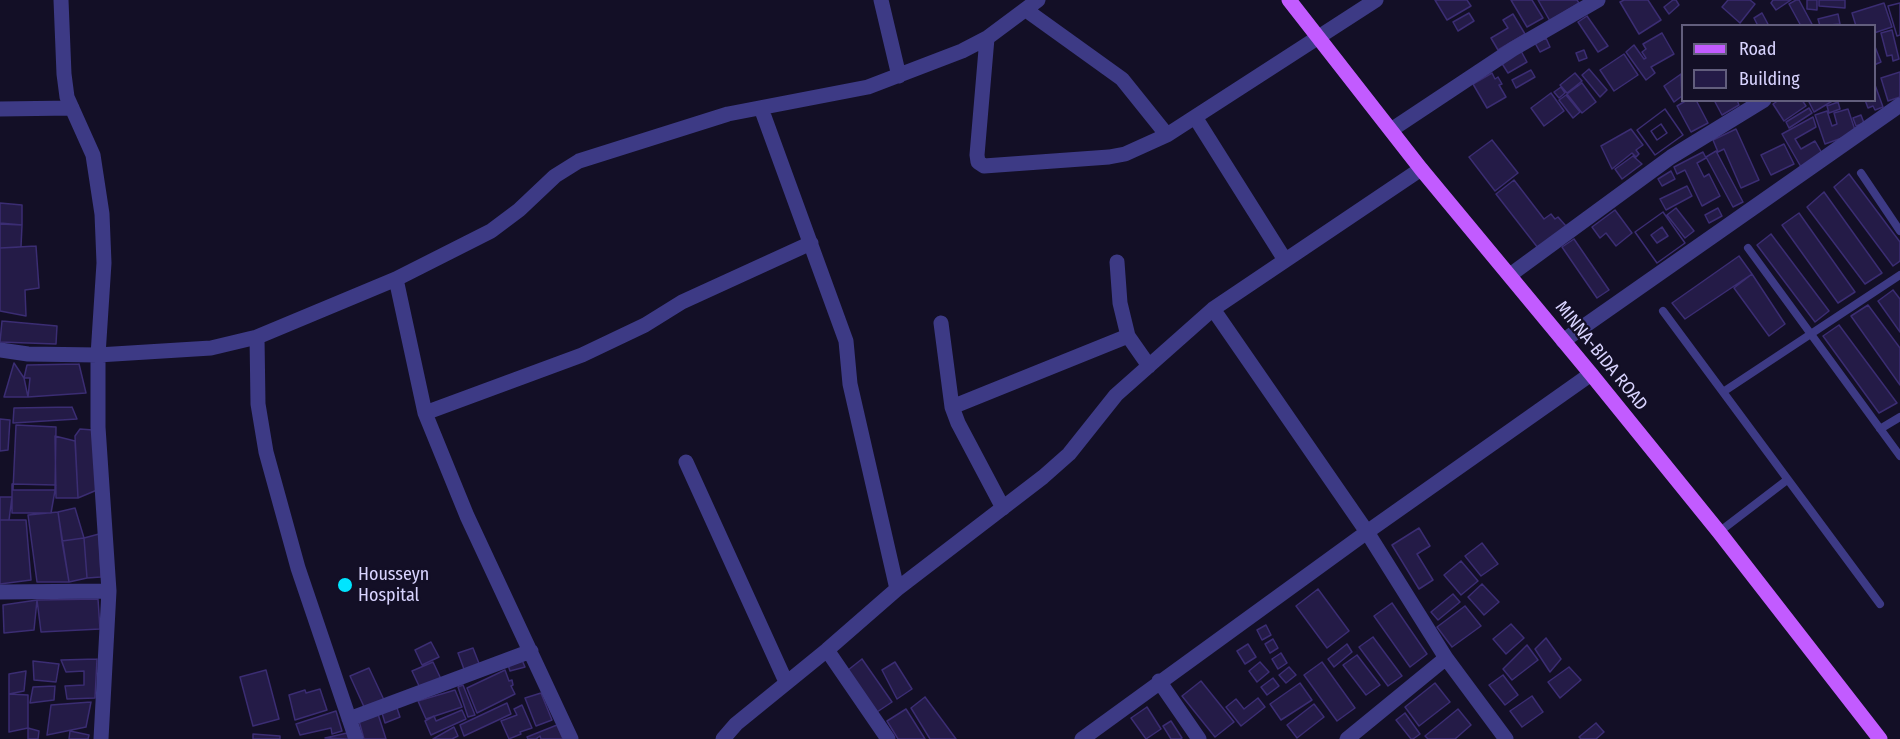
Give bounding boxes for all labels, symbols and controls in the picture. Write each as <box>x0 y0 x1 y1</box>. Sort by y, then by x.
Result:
legend <box>1681 24 1876 102</box>
text: Road <box>1739 38 1776 60</box>
text: Building <box>1739 68 1800 90</box>
street label: MINNA-BIDA ROAD <box>1550 297 1652 415</box>
place label: Housseyn Hospital <box>358 564 429 606</box>
marker: Housseyn Hospital <box>336 576 354 594</box>

